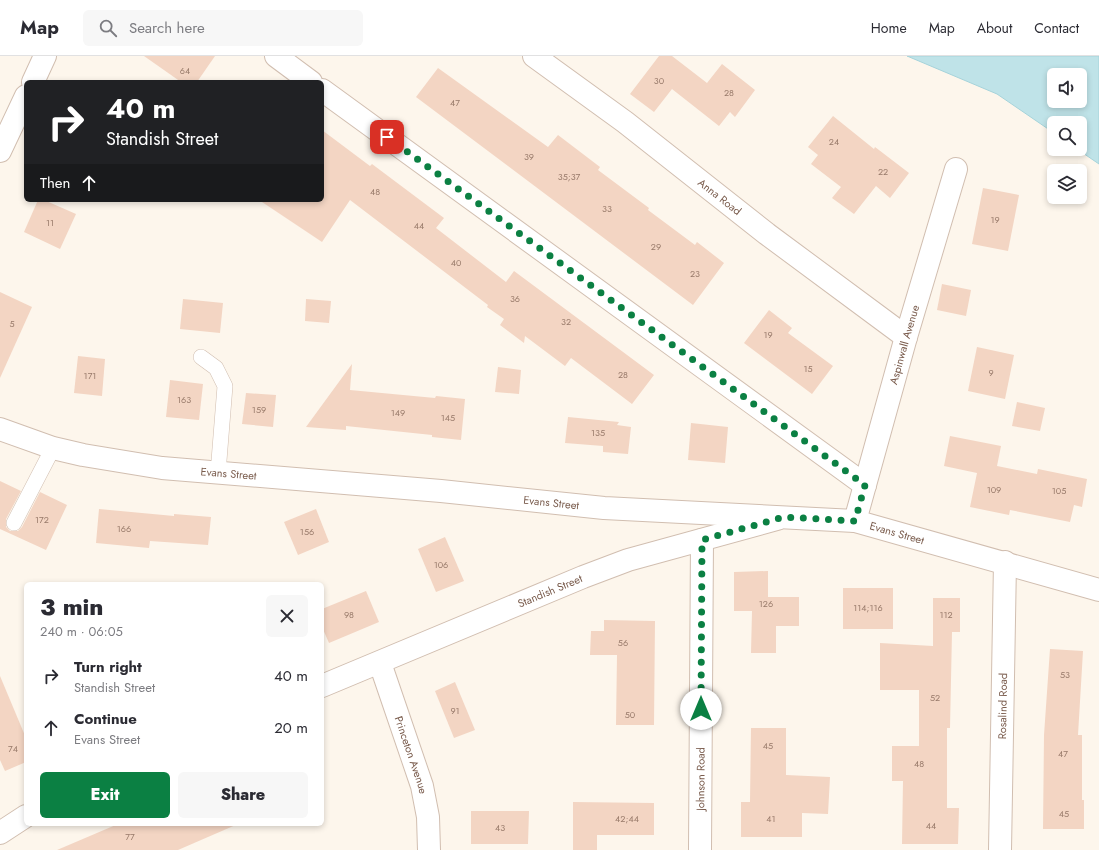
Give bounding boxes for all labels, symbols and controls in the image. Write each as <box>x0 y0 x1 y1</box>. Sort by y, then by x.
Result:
search box <box>83 10 363 46</box>
text: Map <box>20 14 59 41</box>
icon: search <box>97 17 119 39</box>
text: Search here <box>129 17 205 39</box>
text: Home <box>871 18 907 38</box>
text: Map <box>929 18 955 38</box>
text: About <box>977 18 1012 38</box>
text: Contact <box>1034 18 1079 38</box>
house number: 64 <box>180 64 190 77</box>
map controls <box>1047 68 1087 204</box>
button: sound <box>1047 68 1087 108</box>
house number: 30 <box>654 74 665 87</box>
house number: 28 <box>724 86 734 99</box>
text: 40 m <box>106 88 175 129</box>
icon: right <box>40 96 92 148</box>
house number: 47 <box>450 96 460 109</box>
button: search <box>1047 116 1087 156</box>
pin <box>370 120 404 154</box>
text: Standish Street <box>106 126 218 152</box>
icon: arrive <box>376 126 398 148</box>
house number: 24 <box>829 135 839 148</box>
house number: 39 <box>524 150 534 163</box>
button: layers <box>1047 164 1087 204</box>
house number: 22 <box>878 165 888 178</box>
house number: 35;37 <box>558 170 581 183</box>
text: Then <box>40 172 70 194</box>
icon: ahead <box>78 172 100 194</box>
street label: Anna Road <box>695 175 745 219</box>
house number: 48 <box>370 185 380 198</box>
house number: 33 <box>602 202 612 215</box>
house number: 19 <box>990 213 1000 226</box>
house number: 11 <box>46 216 54 229</box>
house number: 44 <box>414 219 424 232</box>
house number: 29 <box>651 240 661 253</box>
house number: 40 <box>451 256 462 269</box>
house number: 23 <box>690 267 700 280</box>
house number: 36 <box>510 292 520 305</box>
street label: Aspinwall Avenue <box>885 303 923 386</box>
house number: 32 <box>561 315 571 328</box>
house number: 5 <box>9 317 15 330</box>
house number: 19 <box>763 328 773 341</box>
house number: 15 <box>803 362 813 375</box>
house number: 9 <box>988 366 994 379</box>
house number: 28 <box>618 368 628 381</box>
house number: 171 <box>84 369 96 382</box>
house number: 163 <box>177 393 191 406</box>
house number: 159 <box>252 403 266 416</box>
house number: 149 <box>391 406 405 419</box>
house number: 145 <box>441 411 455 424</box>
house number: 135 <box>591 426 605 439</box>
street label: Evans Street <box>200 463 258 484</box>
house number: 109 <box>987 483 1001 496</box>
house number: 105 <box>1052 484 1066 497</box>
street label: Evans Street <box>523 492 580 513</box>
house number: 172 <box>35 513 49 526</box>
street label: Evans Street <box>868 518 926 548</box>
house number: 166 <box>117 522 131 535</box>
house number: 156 <box>300 525 314 538</box>
house number: 106 <box>434 558 448 571</box>
street label: Standish Street <box>515 570 585 611</box>
text: 3 min <box>40 589 104 624</box>
button: close <box>266 595 308 637</box>
house number: 126 <box>759 597 773 610</box>
house number: 114;116 <box>853 601 883 614</box>
house number: 98 <box>344 608 354 621</box>
house number: 112 <box>939 608 953 621</box>
text: 240 m · 06:05 <box>40 622 123 641</box>
house number: 56 <box>618 636 628 649</box>
text: Turn right <box>74 656 142 678</box>
icon: right <box>40 665 62 687</box>
text: 40 m <box>274 665 308 687</box>
house number: 53 <box>1060 668 1070 681</box>
street label: Rosalind Road <box>994 673 1011 739</box>
text: Standish Street <box>74 678 155 697</box>
position arrow <box>680 688 722 730</box>
house number: 52 <box>930 691 940 704</box>
house number: 91 <box>450 704 460 717</box>
text: Continue <box>74 708 137 730</box>
house number: 50 <box>625 708 636 721</box>
street label: Princeton Avenue <box>391 714 431 795</box>
icon: ahead <box>40 717 62 739</box>
text: 20 m <box>274 717 308 739</box>
text: Evans Street <box>74 730 140 749</box>
house number: 45 <box>763 739 773 752</box>
house number: 74 <box>8 742 18 755</box>
street label: Johnson Road <box>692 747 709 813</box>
house number: 47 <box>1058 747 1068 760</box>
house number: 48 <box>914 757 924 770</box>
button: Exit <box>40 772 170 818</box>
button: Share <box>178 772 308 818</box>
house number: 45 <box>1059 807 1069 820</box>
house number: 42;44 <box>615 812 639 825</box>
house number: 41 <box>766 812 776 825</box>
house number: 44 <box>926 819 936 832</box>
house number: 43 <box>495 821 505 834</box>
house number: 77 <box>125 830 135 843</box>

